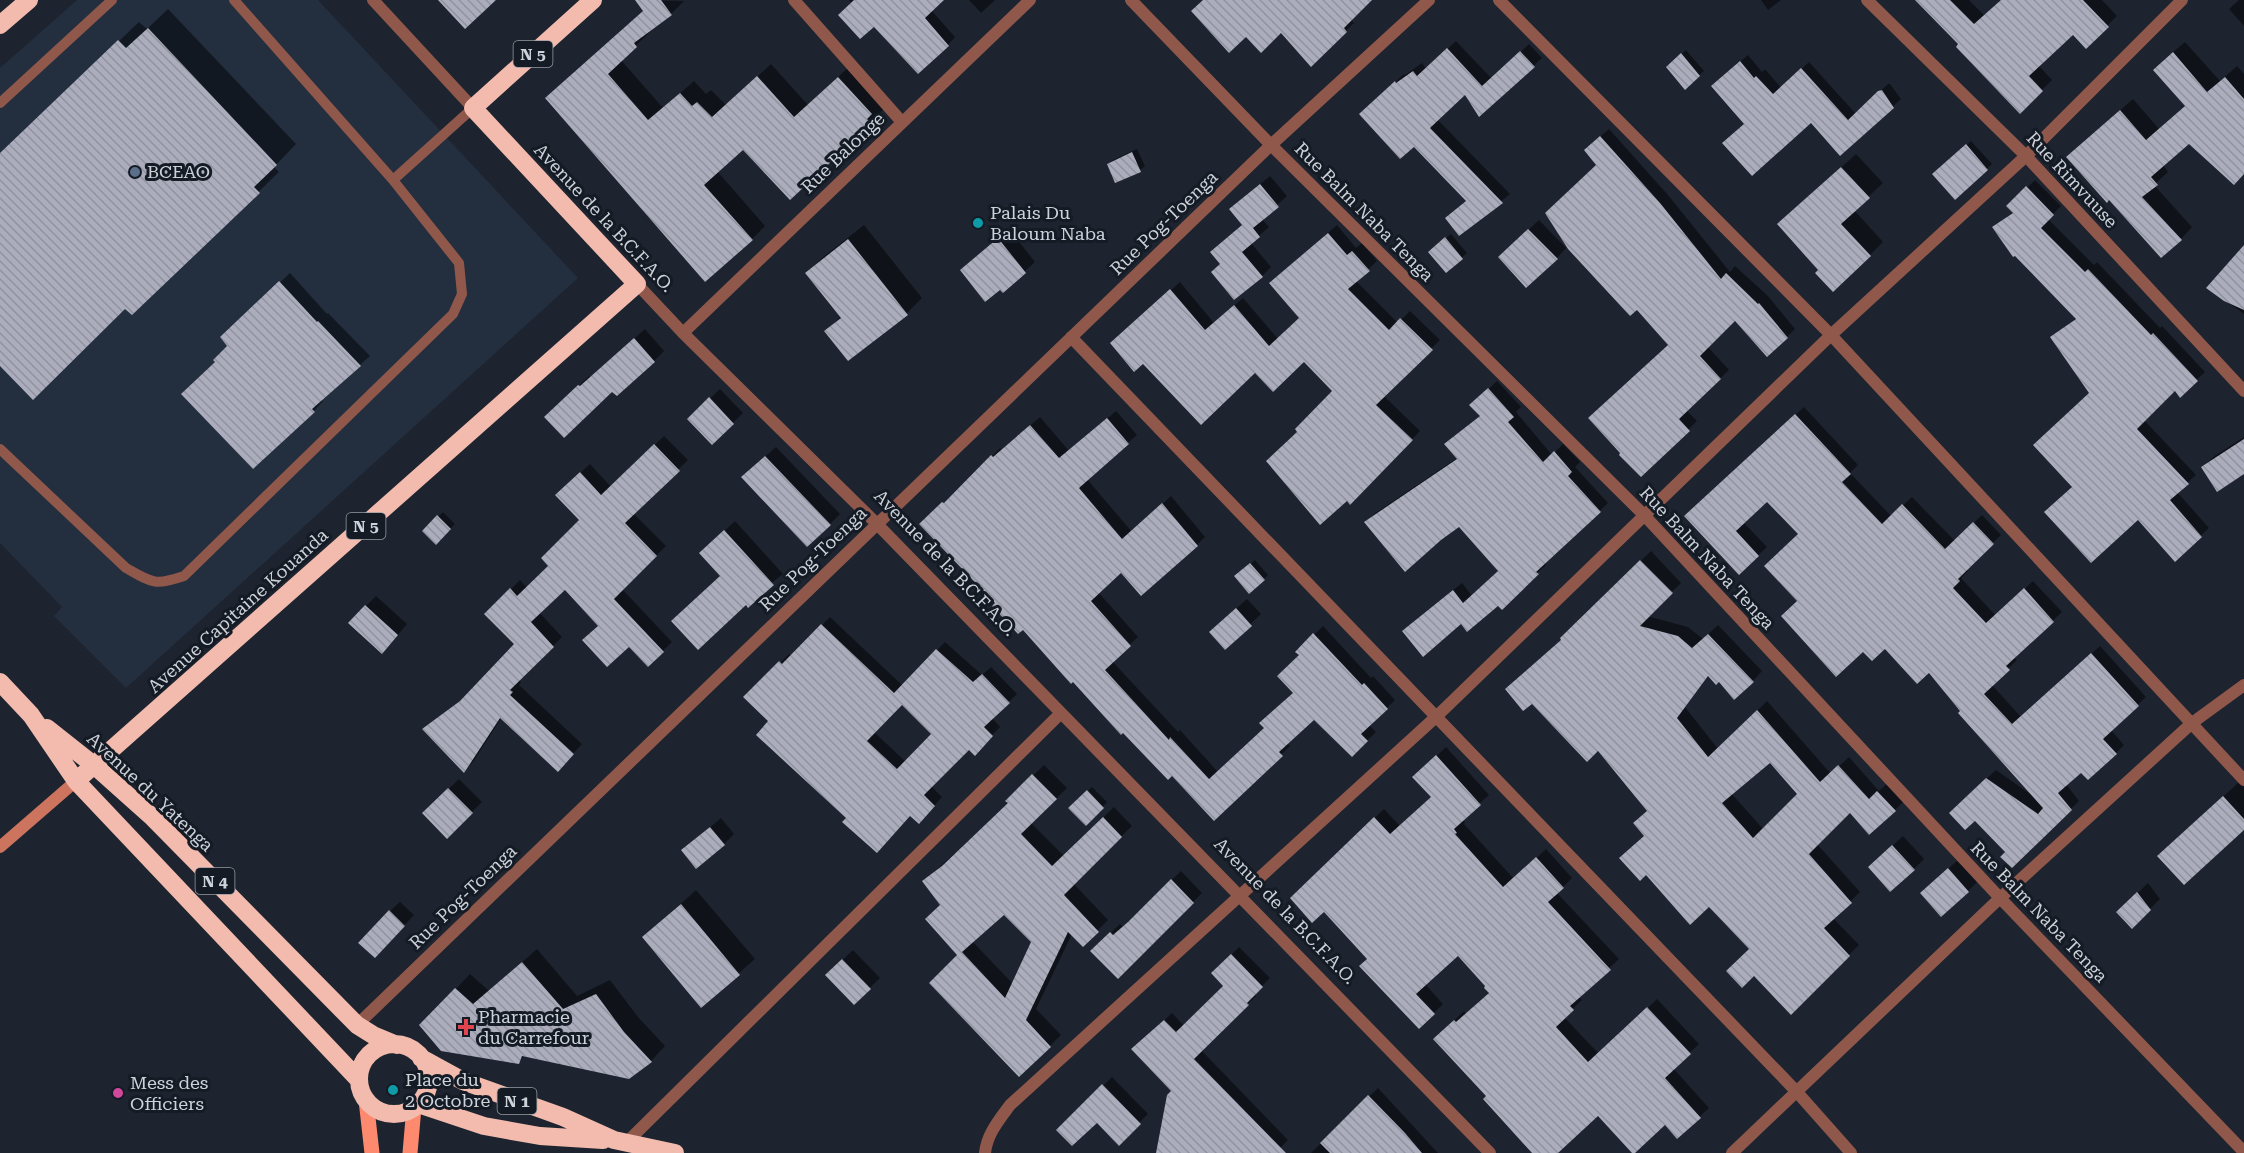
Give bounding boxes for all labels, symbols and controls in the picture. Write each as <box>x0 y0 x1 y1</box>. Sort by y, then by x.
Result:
road number: N 5 <box>514 41 552 67</box>
street label: Rue Balonge <box>797 108 889 197</box>
street label: Rue Rimvuuse <box>2022 127 2122 232</box>
street label: Rue Balm Naba Tenga <box>1291 138 1438 286</box>
street label: Avenue de la B.C.F.A.O. <box>530 139 679 296</box>
place label: BCEAO <box>147 161 210 182</box>
marker: BCEAO <box>128 165 142 179</box>
street label: Rue Pog-Toenga <box>1106 166 1222 279</box>
place label: Palais Du Baloum Naba <box>990 202 1106 244</box>
marker: Palais Du Baloum Naba <box>971 216 985 230</box>
street label: Rue Balm Naba Tenga <box>1636 482 1779 634</box>
street label: Avenue de la B.C.F.A.O. <box>870 485 1021 640</box>
street label: Rue Pog-Toenga <box>755 502 871 615</box>
road number: N 5 <box>346 513 386 539</box>
street label: Avenue Capitaine Kouanda <box>143 524 332 697</box>
street label: Avenue du Yatenga <box>83 728 218 856</box>
street label: Avenue de la B.C.F.A.O. <box>1210 833 1361 988</box>
street label: Rue Balm Naba Tenga <box>1967 837 2112 987</box>
street label: Rue Pog-Toenga <box>405 840 521 953</box>
road number: N 4 <box>196 868 234 894</box>
place label: Pharmacie du Carrefour <box>478 1006 589 1048</box>
marker: Pharmacie du Carrefour <box>459 1020 473 1034</box>
place label: Place du 2 Octobre <box>405 1069 490 1111</box>
place label: Mess des Officiers <box>130 1072 208 1114</box>
marker: Place du 2 Octobre <box>386 1083 400 1097</box>
marker: Mess des Officiers <box>111 1086 125 1100</box>
road number: N 1 <box>498 1088 536 1114</box>

